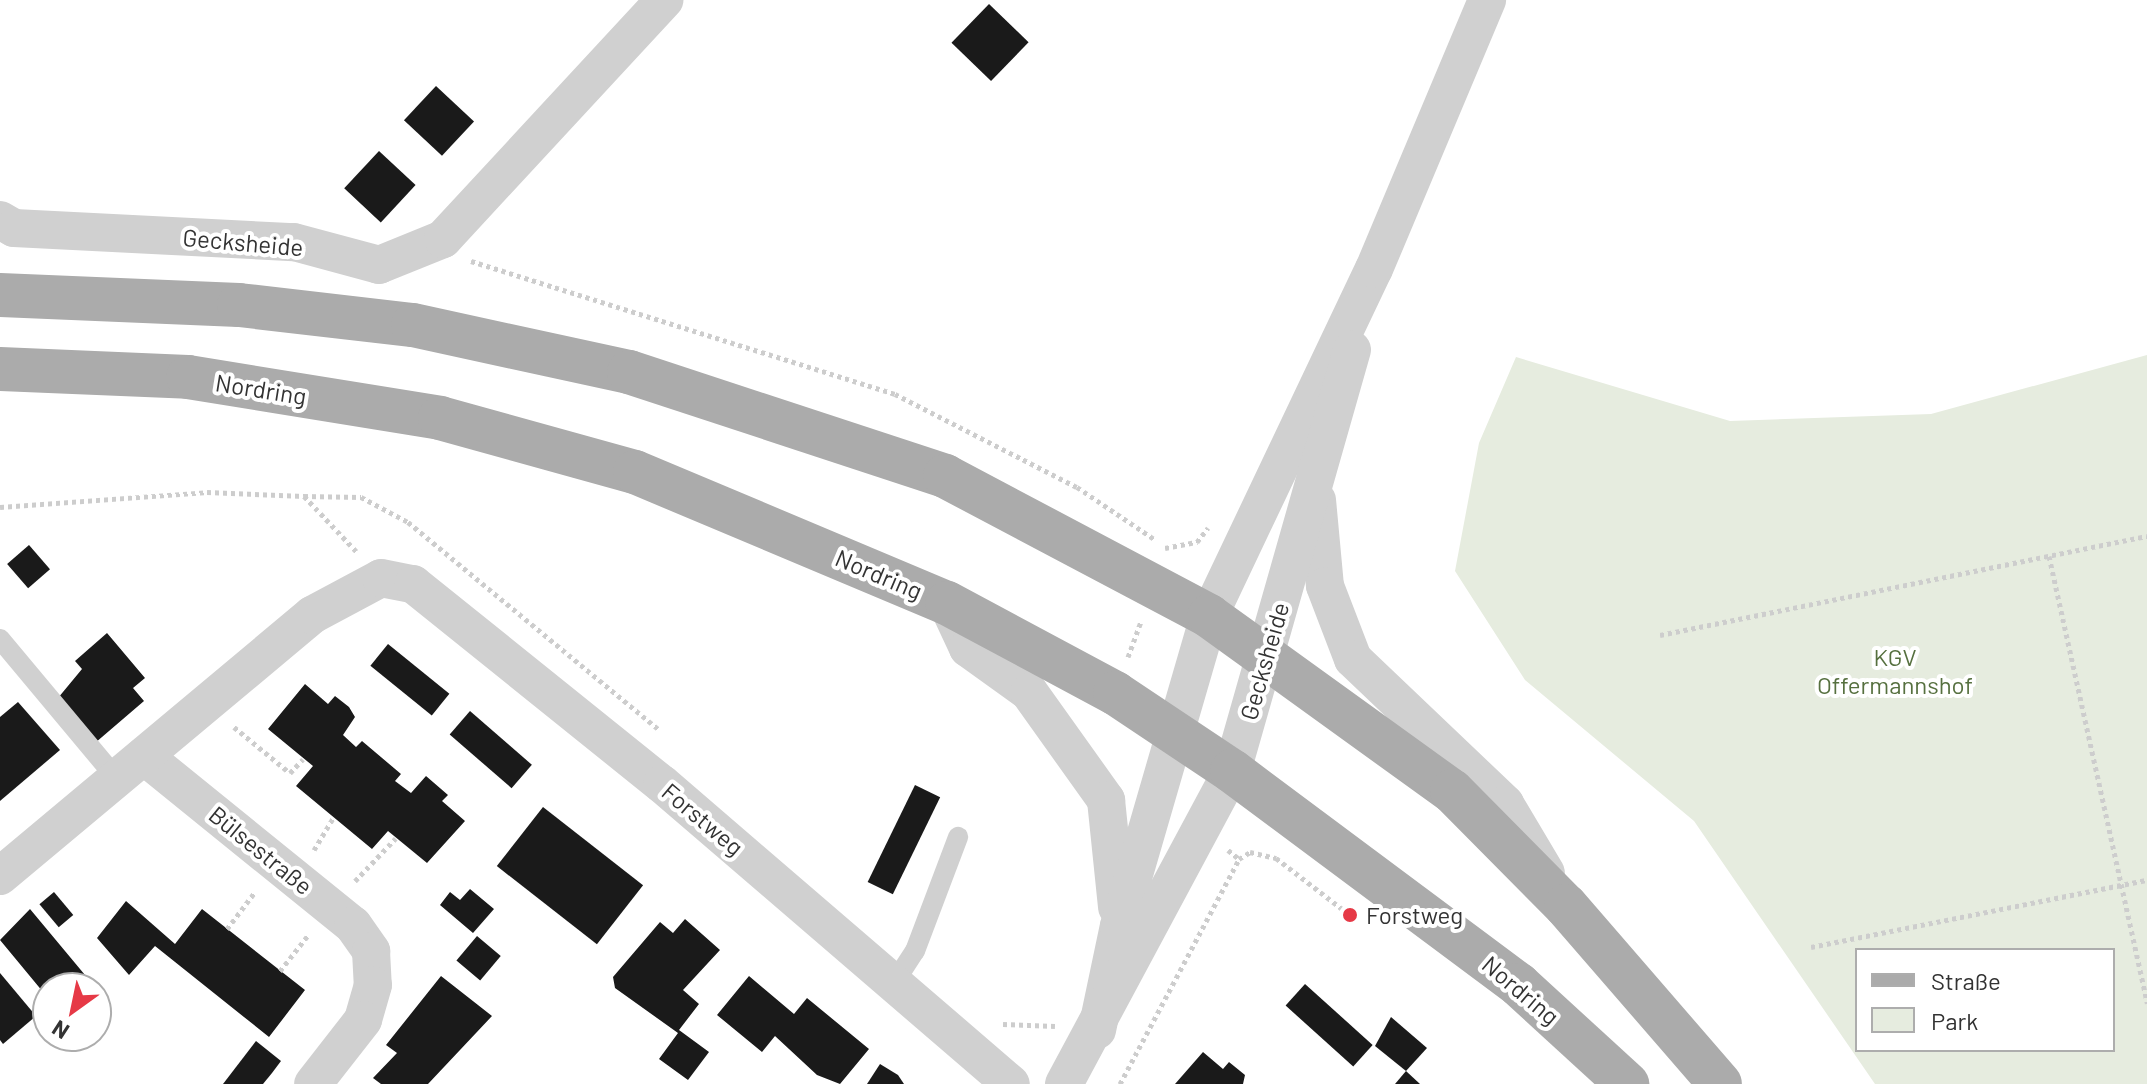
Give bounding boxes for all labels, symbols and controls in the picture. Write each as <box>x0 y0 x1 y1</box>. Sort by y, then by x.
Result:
street label: Gecksheide <box>181 222 305 262</box>
street label: Nordring <box>213 368 309 410</box>
street label: Nordring <box>831 543 927 605</box>
street label: Gecksheide <box>1233 599 1295 723</box>
park label: KGV Offermannshof <box>1817 643 1973 699</box>
street label: Forstweg <box>657 777 749 861</box>
street label: Bülsestraße <box>203 800 319 900</box>
place label: Forstweg <box>1366 901 1463 929</box>
marker: Forstweg <box>1341 906 1359 924</box>
legend <box>1855 948 2115 1052</box>
street label: Nordring <box>1477 950 1565 1030</box>
text: Straße <box>1931 966 2001 995</box>
north arrow <box>32 972 112 1052</box>
text: Park <box>1931 1006 1978 1035</box>
text: N <box>47 1016 73 1045</box>

